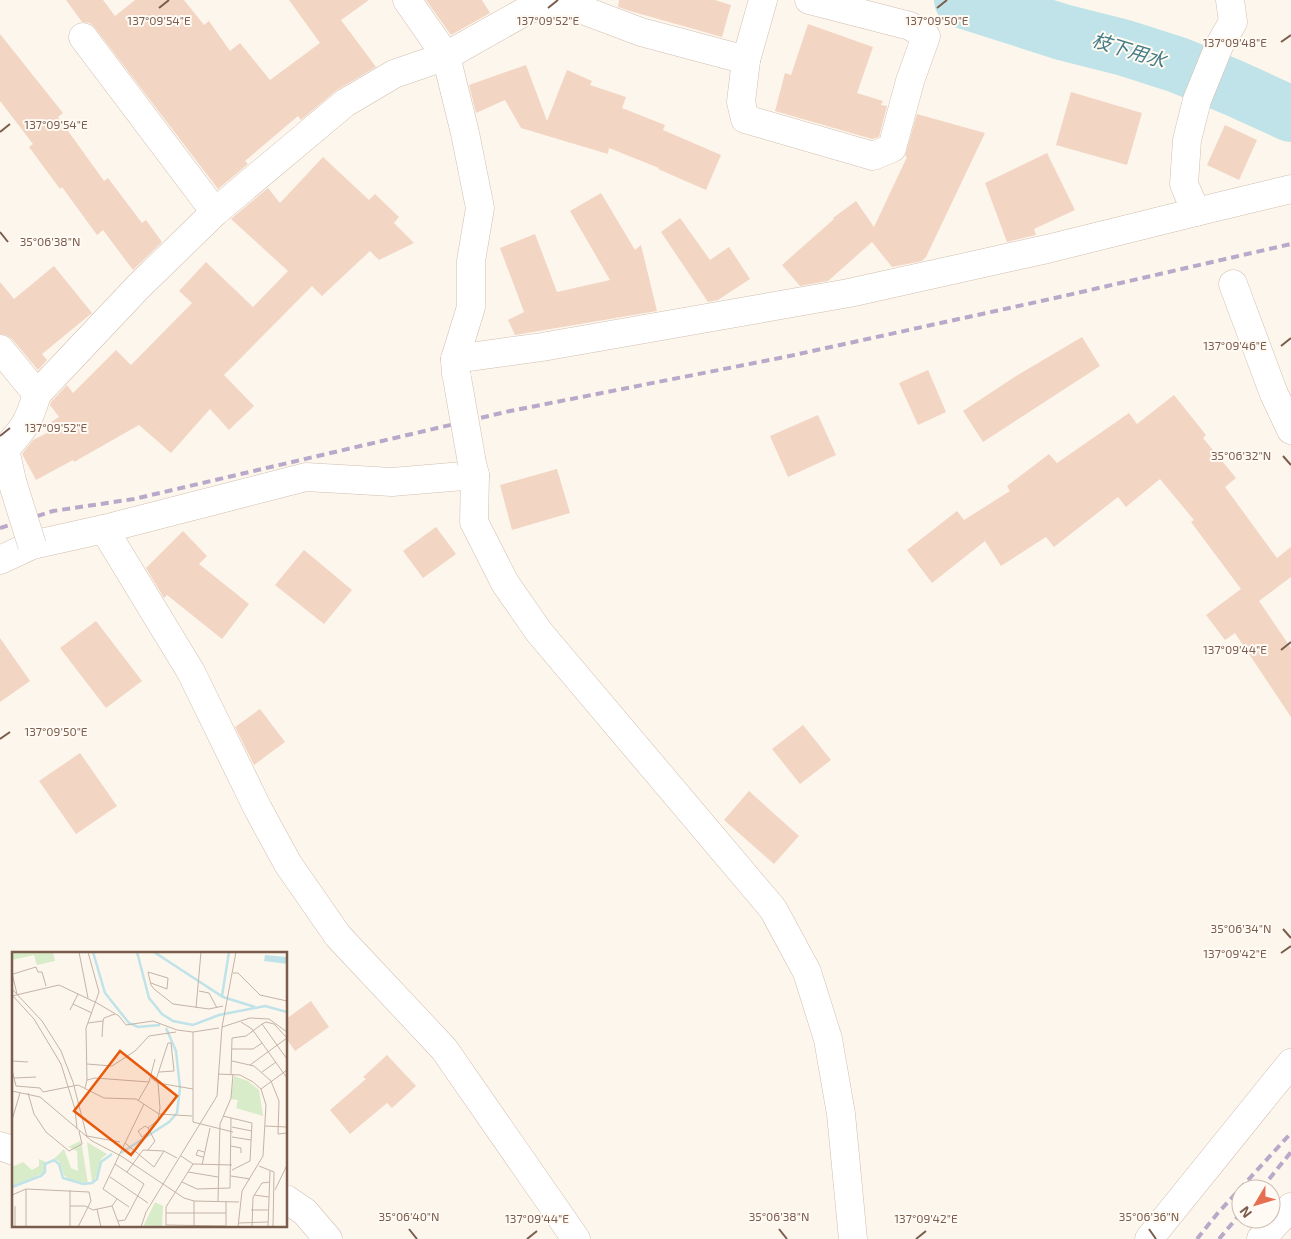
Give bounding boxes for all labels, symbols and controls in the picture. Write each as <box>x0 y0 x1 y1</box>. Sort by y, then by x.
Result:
text: 137°09'54"E <box>127 13 191 27</box>
text: 137°09'52"E <box>517 13 580 27</box>
text: 137°09'50"E <box>905 13 969 27</box>
water label: 枝下用水 <box>1089 27 1171 72</box>
text: 137°09'48"E <box>1203 35 1267 49</box>
text: 137°09'54"E <box>24 117 88 131</box>
text: 35°06'38"N <box>20 234 80 248</box>
text: 137°09'46"E <box>1203 338 1267 352</box>
text: 137°09'52"E <box>25 420 88 434</box>
text: 35°06'32"N <box>1211 448 1271 462</box>
text: 137°09'44"E <box>1203 642 1267 656</box>
text: 137°09'50"E <box>24 724 88 738</box>
text: 35°06'34"N <box>1211 921 1271 935</box>
text: 137°09'42"E <box>1203 946 1267 960</box>
inset map <box>12 952 288 1226</box>
north arrow <box>1231 1179 1281 1229</box>
text: N <box>1236 1203 1255 1222</box>
text: 35°06'40"N <box>378 1209 440 1223</box>
text: 35°06'38"N <box>749 1209 809 1223</box>
text: 35°06'36"N <box>1119 1209 1179 1223</box>
text: 137°09'44"E <box>505 1211 569 1225</box>
text: 137°09'42"E <box>894 1211 958 1225</box>

